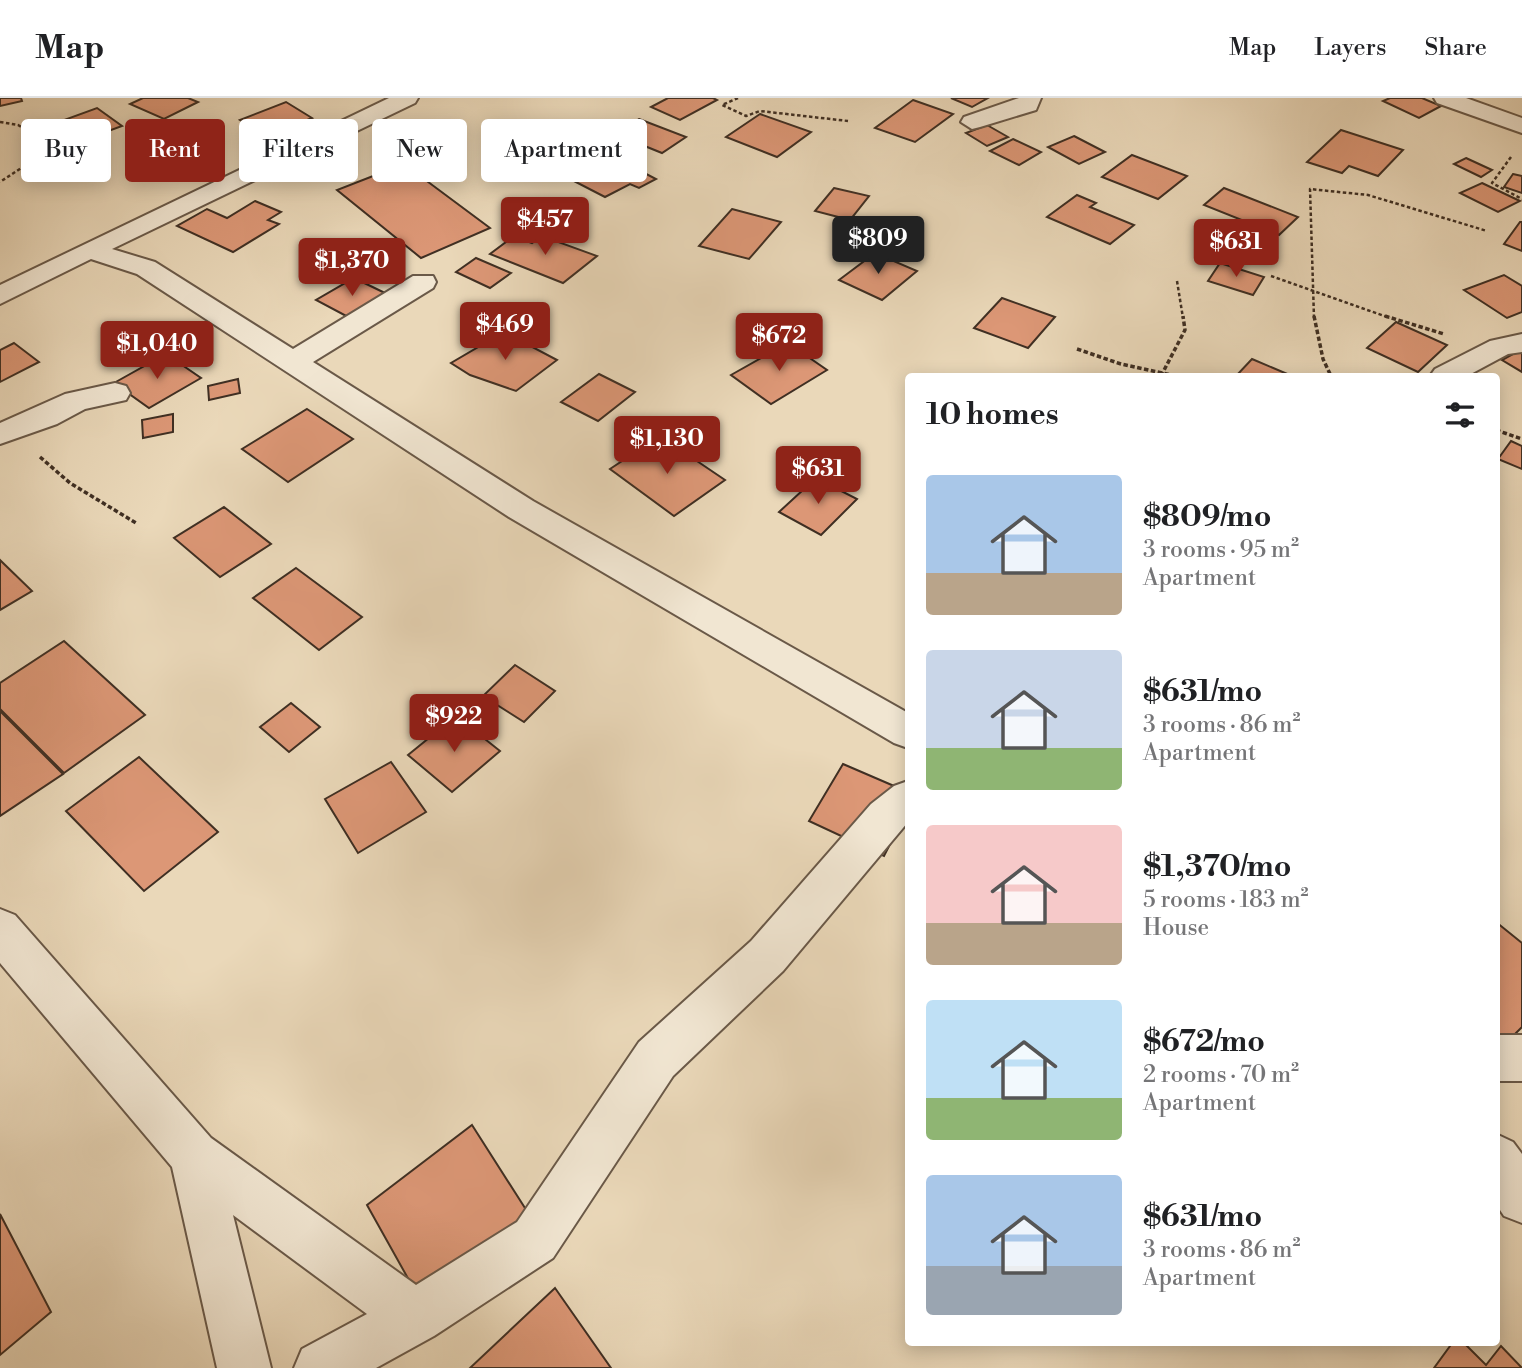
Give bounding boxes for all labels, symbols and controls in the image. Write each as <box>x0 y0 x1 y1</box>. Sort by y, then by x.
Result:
text: Map <box>35 28 104 69</box>
text: Map <box>1229 33 1276 63</box>
text: Layers <box>1314 33 1386 63</box>
text: Share <box>1424 33 1487 63</box>
chip: Buy <box>21 119 111 182</box>
chip: Rent <box>125 119 225 182</box>
chip: Filters <box>239 119 358 182</box>
chip: New <box>372 119 467 182</box>
chip: Apartment <box>481 119 647 182</box>
pin: $457 <box>504 198 586 257</box>
text: $457 <box>517 206 573 234</box>
pin: $809 <box>837 216 919 276</box>
pin: $631 <box>1195 220 1277 279</box>
text: $809 <box>848 225 908 253</box>
text: $631 <box>1210 228 1262 256</box>
pin: $1,370 <box>295 238 409 298</box>
text: $1,370 <box>315 247 389 275</box>
pin: $469 <box>464 302 546 362</box>
text: $469 <box>476 311 534 339</box>
pin: $672 <box>738 314 820 373</box>
pin: $1,040 <box>100 322 214 381</box>
text: $672 <box>752 322 806 350</box>
text: $1,040 <box>117 330 197 358</box>
text: 10 homes <box>926 396 1059 434</box>
icon: filters <box>1441 396 1479 434</box>
pin: $1,130 <box>610 416 724 476</box>
text: $1,130 <box>630 425 704 453</box>
pin: $631 <box>777 446 859 506</box>
text: $631 <box>792 455 844 483</box>
text: $809/mo <box>1143 498 1271 536</box>
icon: home <box>982 503 1066 587</box>
text: 3 rooms · 95 m² <box>1143 536 1299 564</box>
text: Apartment <box>1143 564 1256 592</box>
text: $631/mo <box>1143 673 1262 711</box>
icon: home <box>982 678 1066 762</box>
pin: $922 <box>413 694 495 754</box>
text: $922 <box>426 703 482 731</box>
text: 3 rooms · 86 m² <box>1143 711 1300 739</box>
text: Apartment <box>1143 739 1256 767</box>
text: $1,370/mo <box>1143 848 1291 886</box>
icon: home <box>982 853 1066 937</box>
text: 5 rooms · 183 m² <box>1143 886 1309 914</box>
text: House <box>1143 914 1209 942</box>
text: $672/mo <box>1143 1023 1265 1061</box>
icon: home <box>982 1028 1066 1112</box>
text: 2 rooms · 70 m² <box>1143 1061 1299 1089</box>
text: Apartment <box>1143 1089 1256 1117</box>
text: $631/mo <box>1143 1198 1262 1236</box>
icon: home <box>982 1203 1066 1287</box>
text: 3 rooms · 86 m² <box>1143 1236 1300 1264</box>
text: Apartment <box>1143 1264 1256 1292</box>

